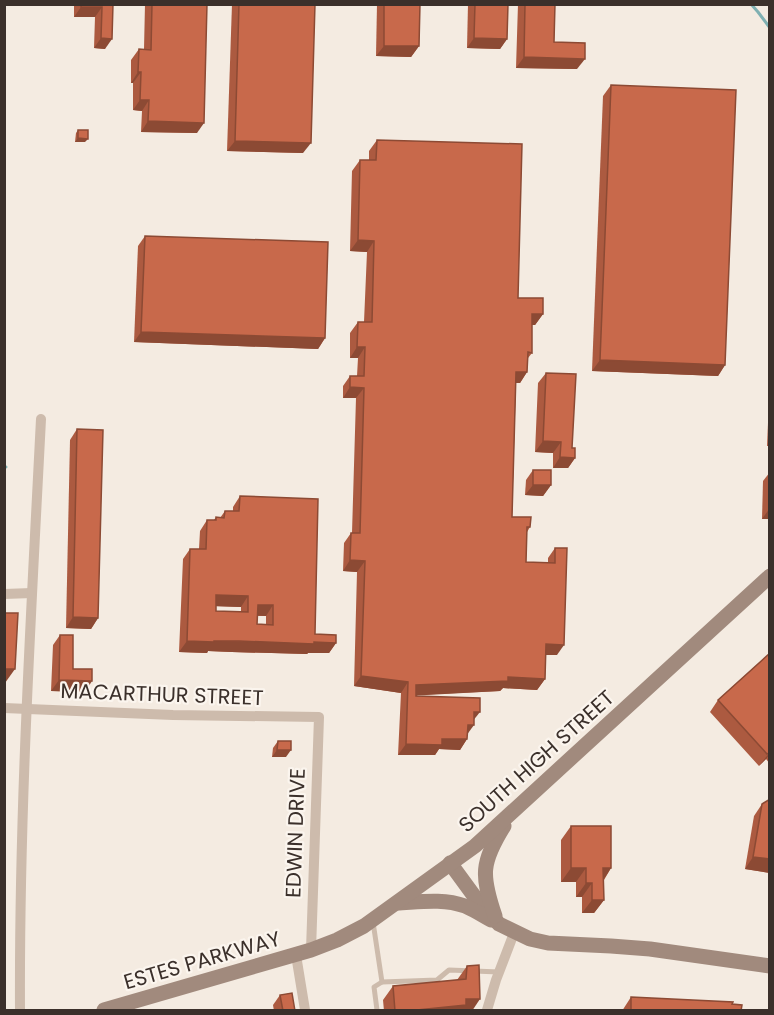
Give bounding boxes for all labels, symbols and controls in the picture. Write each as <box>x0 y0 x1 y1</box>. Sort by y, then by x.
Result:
street label: MACARTHUR STREET <box>60 676 264 712</box>
street label: SOUTH HIGH STREET <box>452 683 620 839</box>
street label: EDWIN DRIVE <box>278 768 312 898</box>
street label: ESTES PARKWAY <box>120 924 284 996</box>

